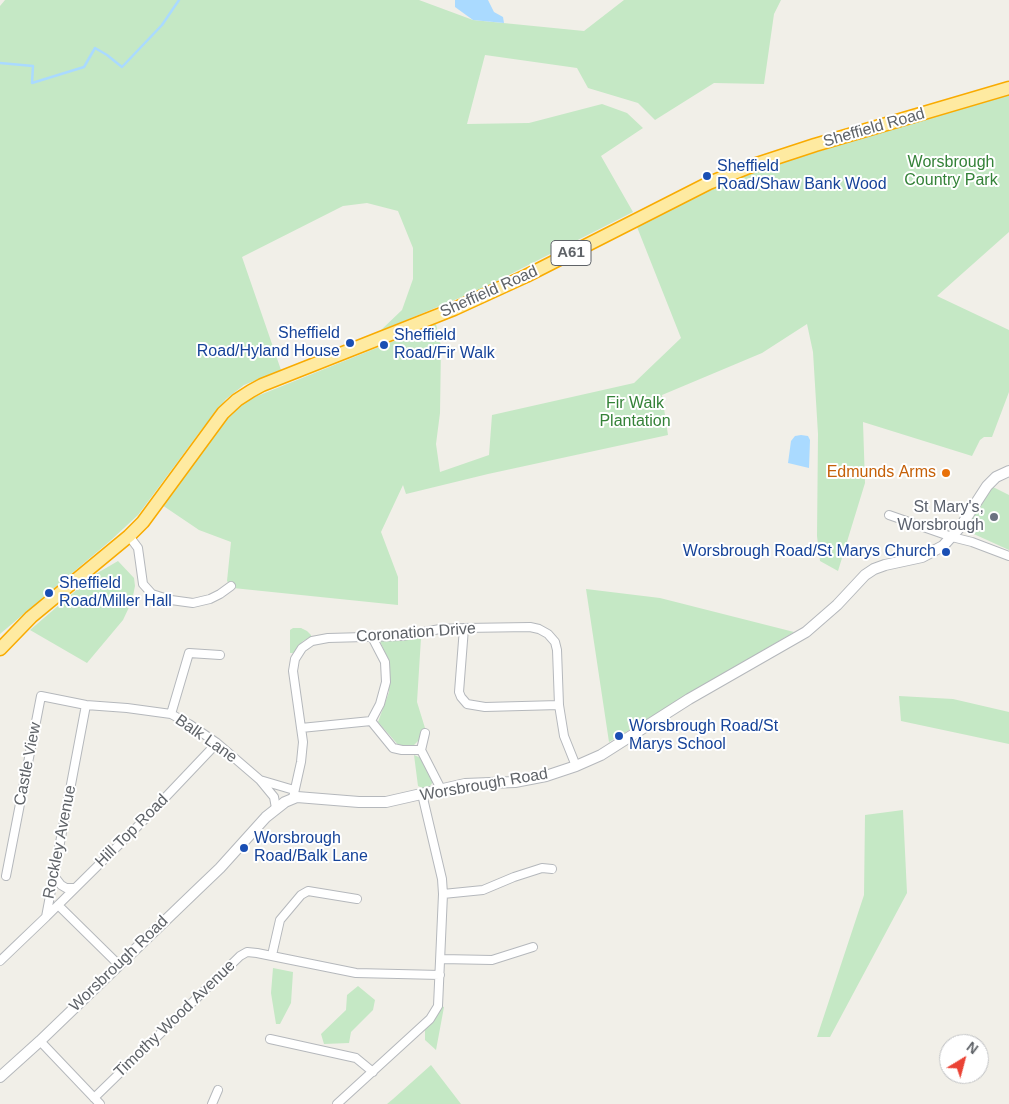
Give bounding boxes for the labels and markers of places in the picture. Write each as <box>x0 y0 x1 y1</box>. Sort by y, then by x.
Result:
place label: Sheffield Road/Shaw Bank Wood <box>717 157 887 195</box>
marker: Sheffield Road/Shaw Bank Wood <box>701 170 713 182</box>
place label: Sheffield Road/Hyland House <box>197 324 340 362</box>
place label: Sheffield Road/Fir Walk <box>394 326 495 364</box>
marker: Sheffield Road/Hyland House <box>344 337 356 349</box>
marker: Sheffield Road/Fir Walk <box>378 339 390 351</box>
place label: Edmunds Arms <box>827 463 936 483</box>
marker: Edmunds Arms <box>940 467 952 479</box>
place label: St Mary's, Worsbrough <box>897 498 984 536</box>
marker: St Mary's, Worsbrough <box>988 511 1000 523</box>
place label: Worsbrough Road/St Marys Church <box>683 542 936 562</box>
marker: Worsbrough Road/St Marys Church <box>940 546 952 558</box>
place label: Sheffield Road/Miller Hall <box>59 574 172 612</box>
marker: Sheffield Road/Miller Hall <box>43 587 55 599</box>
place label: Worsbrough Road/St Marys School <box>629 717 778 755</box>
marker: Worsbrough Road/St Marys School <box>613 730 625 742</box>
place label: Worsbrough Road/Balk Lane <box>254 829 368 867</box>
marker: Worsbrough Road/Balk Lane <box>238 842 250 854</box>

